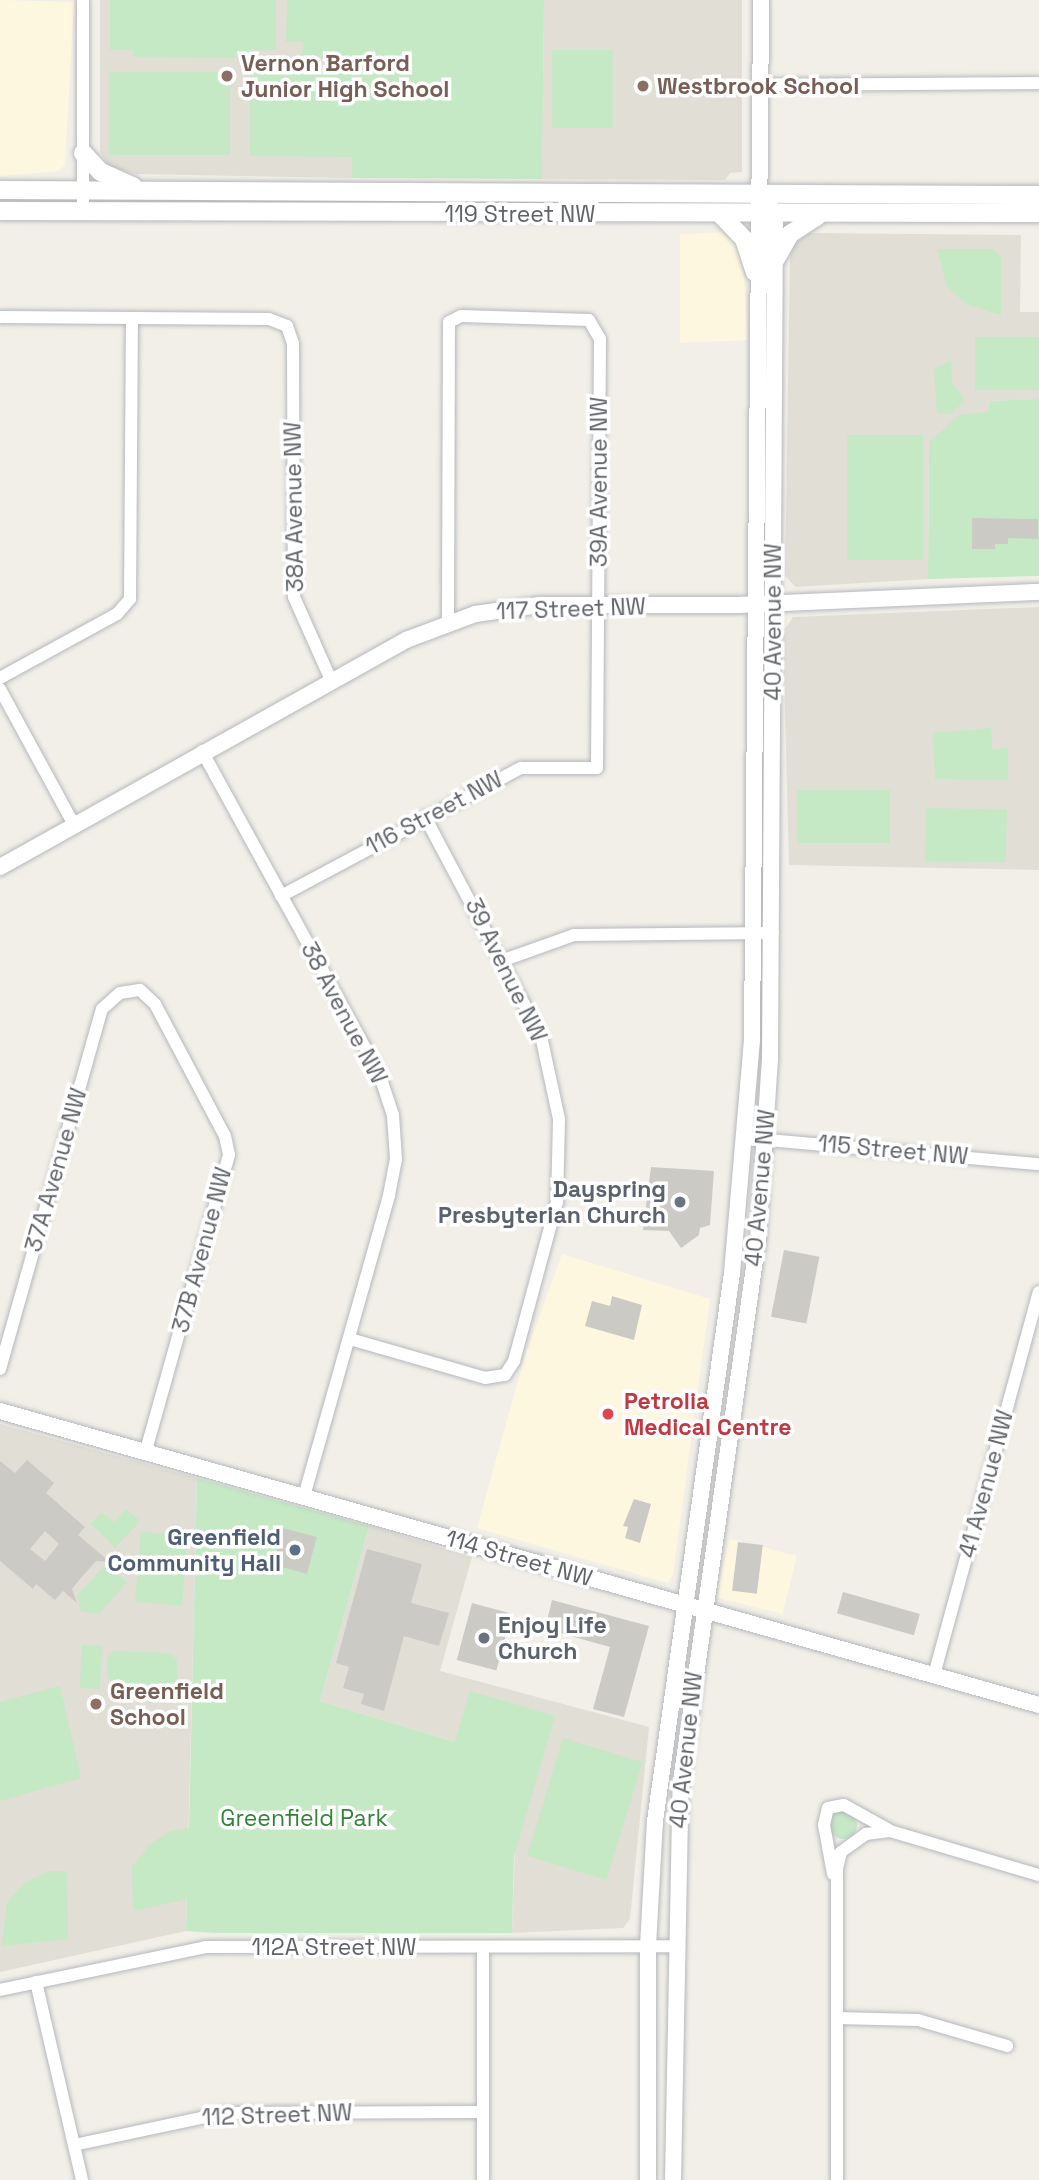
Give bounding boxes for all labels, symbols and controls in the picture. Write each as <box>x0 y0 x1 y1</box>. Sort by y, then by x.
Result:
place label: Vernon Barford Junior High School <box>241 49 449 103</box>
marker: Vernon Barford Junior High School <box>219 68 235 84</box>
place label: Westbrook School <box>657 72 859 100</box>
marker: Westbrook School <box>635 78 651 94</box>
street label: 119 Street NW <box>445 200 595 228</box>
street label: 39A Avenue NW <box>585 397 613 567</box>
street label: 38A Avenue NW <box>279 421 309 593</box>
street label: 40 Avenue NW <box>759 543 787 701</box>
street label: 117 Street NW <box>496 593 646 625</box>
street label: 116 Street NW <box>361 765 507 861</box>
street label: 39 Avenue NW <box>459 894 553 1046</box>
street label: 38 Avenue NW <box>295 937 393 1089</box>
street label: 37A Avenue NW <box>19 1085 93 1255</box>
street label: 40 Avenue NW <box>739 1108 781 1268</box>
street label: 115 Street NW <box>817 1130 969 1170</box>
street label: 37B Avenue NW <box>167 1164 237 1336</box>
place label: Dayspring Presbyterian Church <box>438 1175 666 1229</box>
marker: Dayspring Presbyterian Church <box>672 1194 688 1210</box>
place label: Petrolia Medical Centre <box>624 1387 791 1441</box>
marker: Petrolia Medical Centre <box>598 1404 618 1424</box>
street label: 41 Avenue NW <box>953 1407 1019 1561</box>
place label: Greenfield Community Hall <box>107 1523 281 1577</box>
street label: 114 Street NW <box>443 1524 595 1592</box>
marker: Greenfield Community Hall <box>287 1542 303 1558</box>
place label: Enjoy Life Church <box>498 1611 607 1665</box>
marker: Enjoy Life Church <box>476 1630 492 1646</box>
street label: 40 Avenue NW <box>664 1670 708 1830</box>
place label: Greenfield School <box>110 1677 224 1731</box>
marker: Greenfield School <box>88 1696 104 1712</box>
park label: Greenfield Park <box>220 1804 388 1832</box>
street label: 112A Street NW <box>251 1933 417 1961</box>
street label: 112 Street NW <box>201 2099 353 2131</box>

